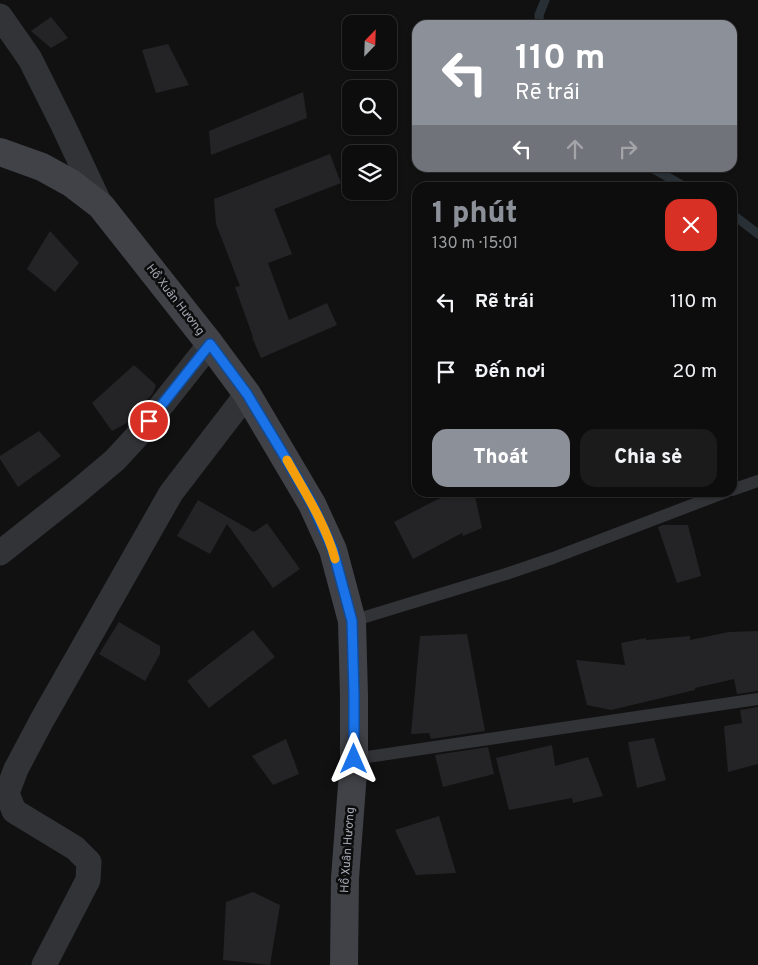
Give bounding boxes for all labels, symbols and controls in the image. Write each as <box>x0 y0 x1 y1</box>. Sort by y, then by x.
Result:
north arrow <box>342 15 398 70</box>
map controls <box>342 15 397 200</box>
text: 110 m <box>515 37 605 81</box>
icon: left <box>432 40 497 105</box>
button: search <box>342 80 397 135</box>
text: Rẽ trái <box>515 80 580 107</box>
icon: left <box>508 135 536 163</box>
icon: ahead <box>561 135 589 163</box>
icon: right <box>614 135 642 163</box>
button: layers <box>342 145 397 200</box>
text: 1 phút <box>432 196 517 233</box>
button: close <box>665 199 717 251</box>
text: 130 m · 15:01 <box>432 234 518 254</box>
street label: Hồ Xuân Hương <box>142 261 208 339</box>
icon: left <box>432 288 460 316</box>
text: Rẽ trái <box>475 290 534 314</box>
text: 110 m <box>670 290 717 314</box>
icon: arrive <box>432 358 460 386</box>
text: Đến nơi <box>475 360 545 384</box>
text: 20 m <box>673 360 717 384</box>
pin <box>128 400 170 442</box>
icon: arrive <box>135 407 163 435</box>
button: Thoát <box>432 429 570 487</box>
button: Chia sẻ <box>580 429 717 487</box>
position arrow <box>327 732 379 784</box>
street label: Hồ Xuân Hương <box>337 806 359 894</box>

